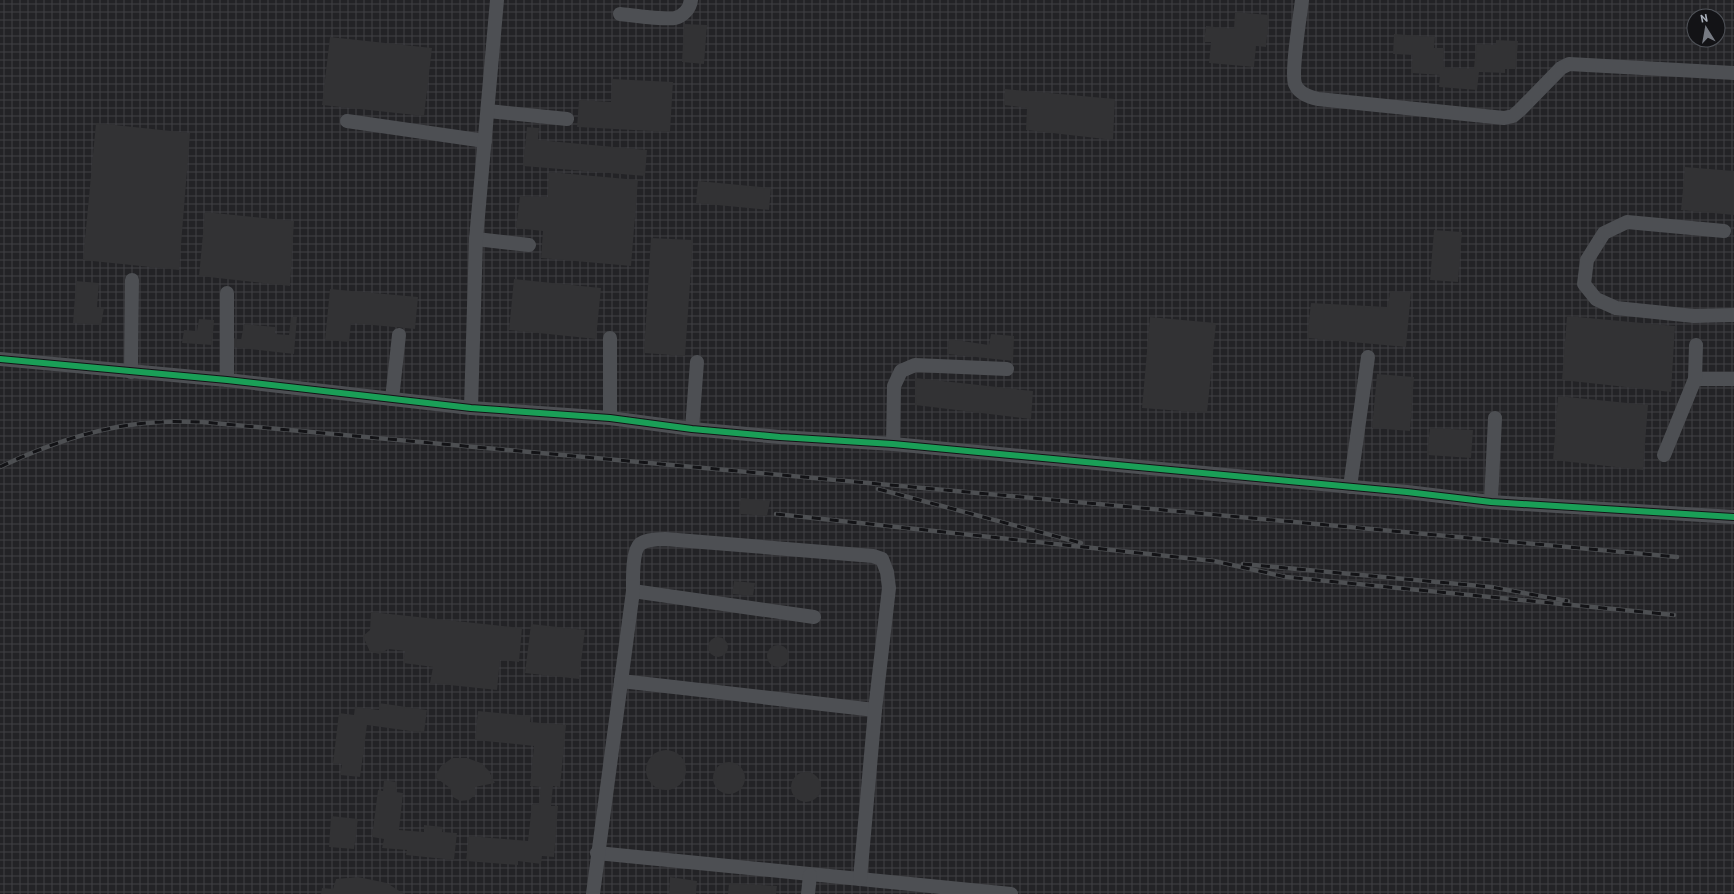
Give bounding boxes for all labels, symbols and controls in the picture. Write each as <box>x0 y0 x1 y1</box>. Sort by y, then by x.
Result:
north arrow <box>1686 8 1726 48</box>
text: N <box>1699 11 1709 25</box>

